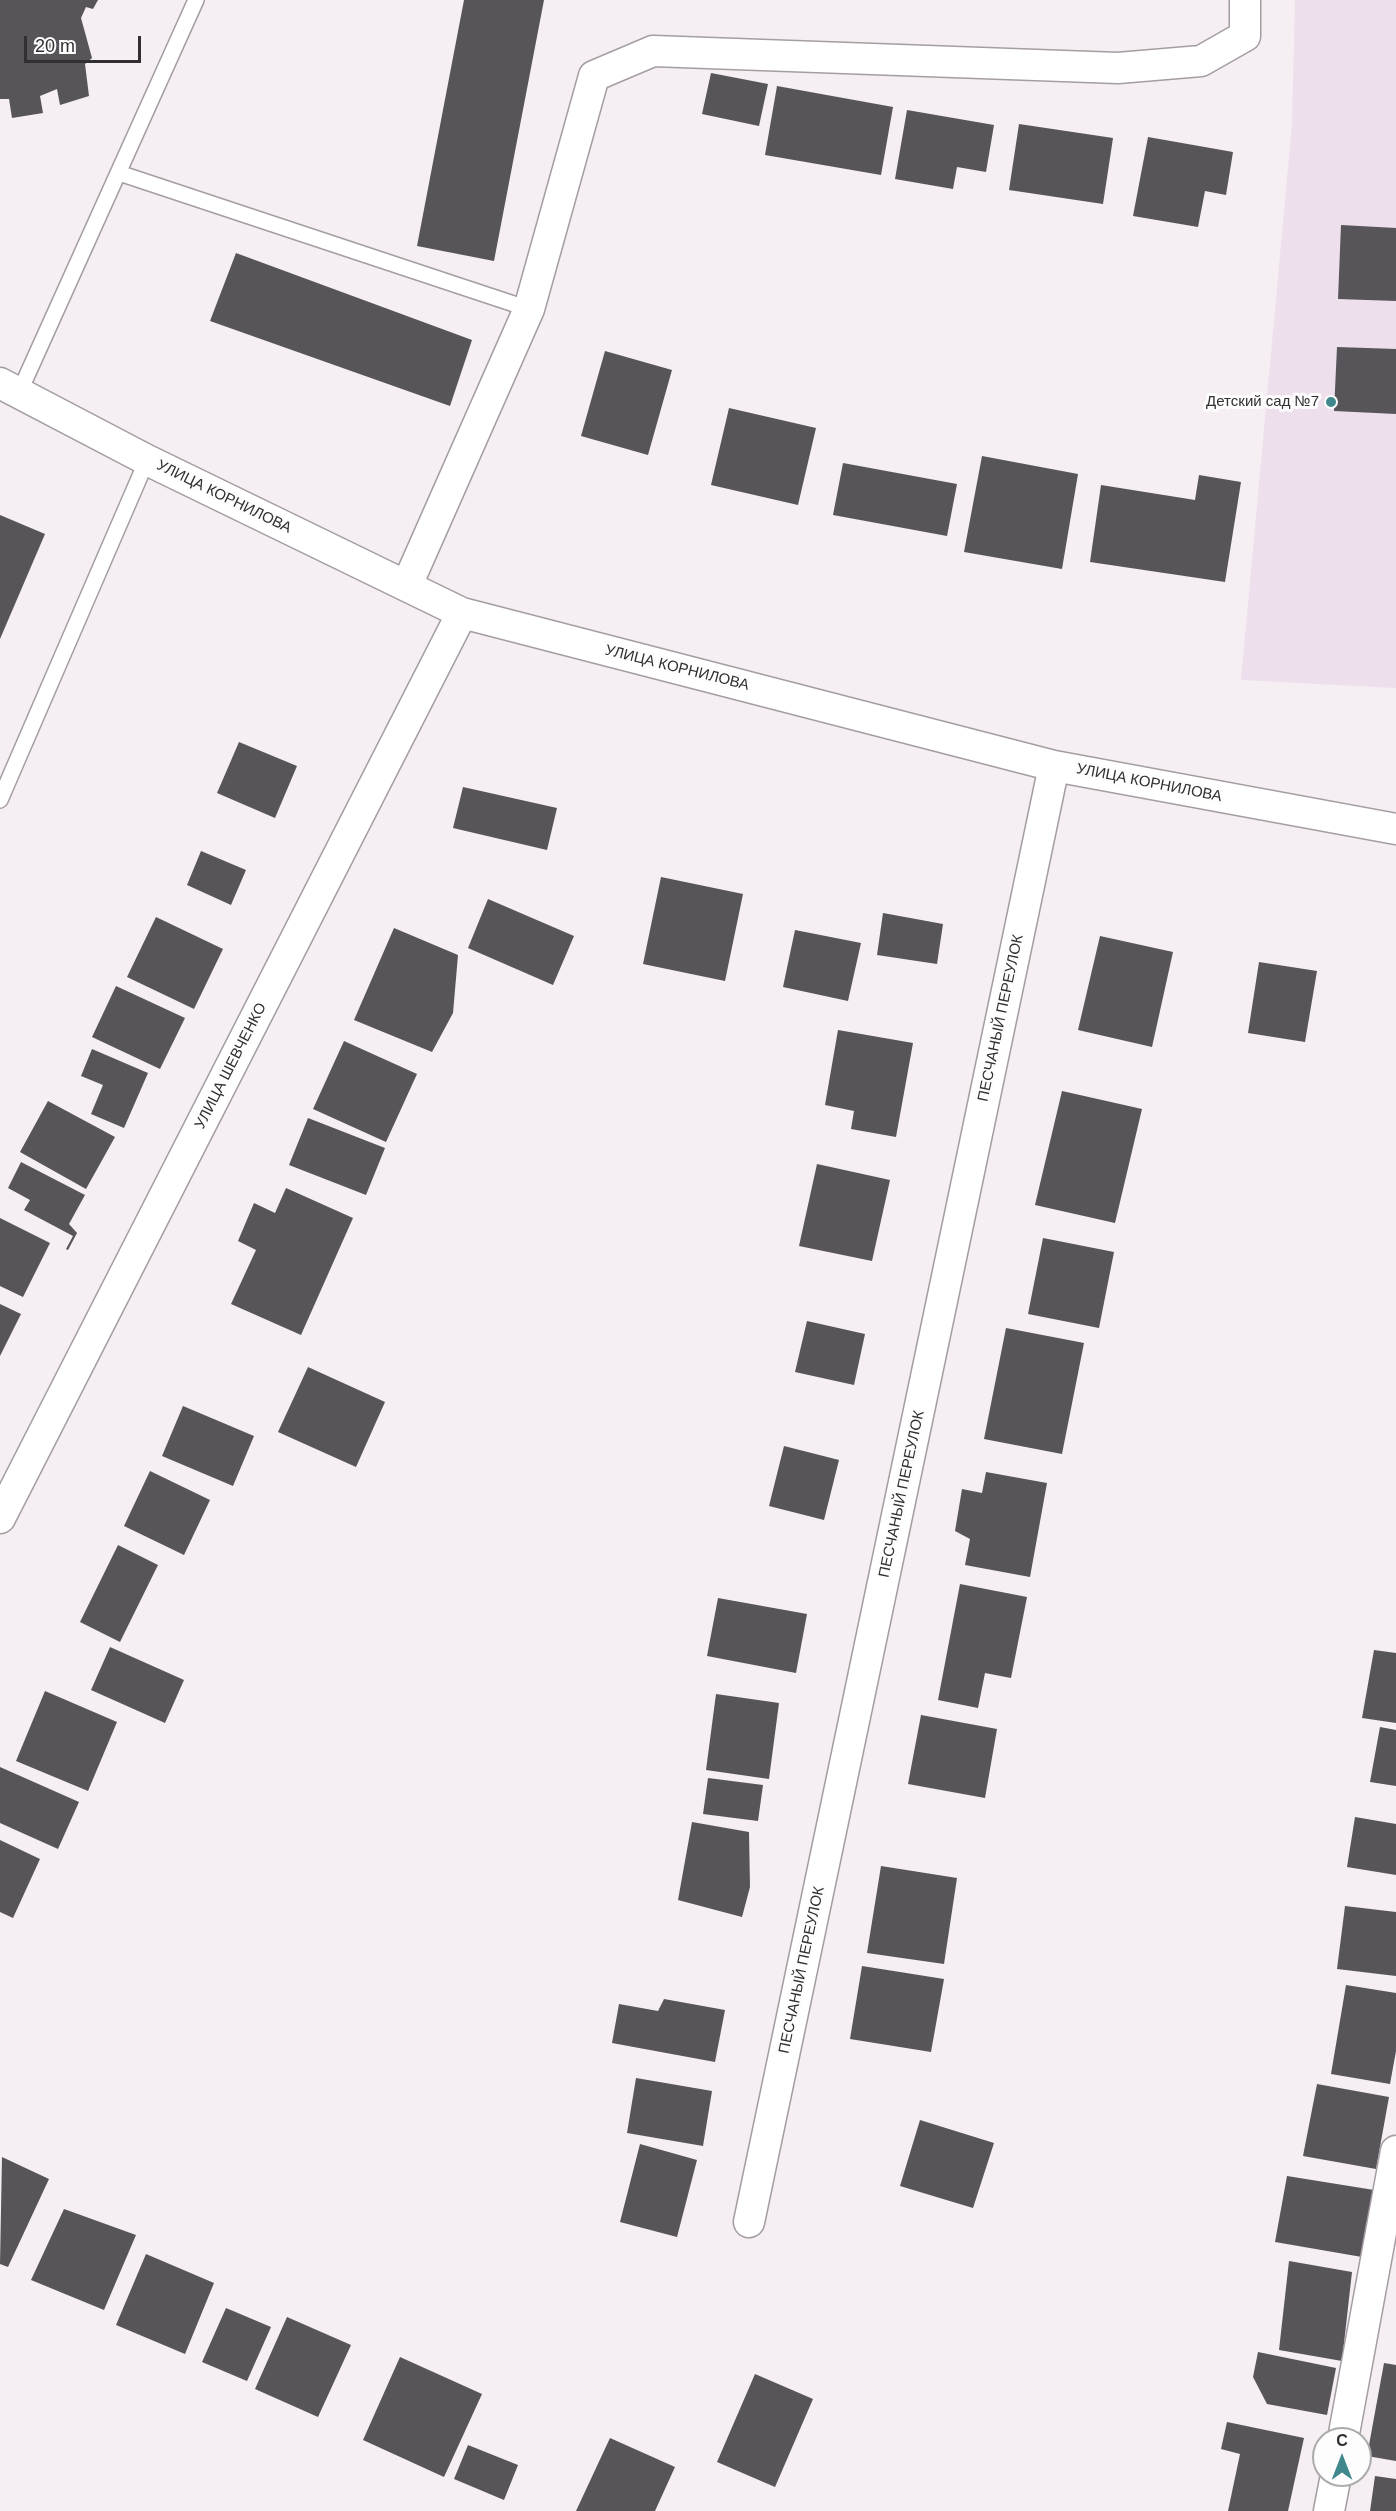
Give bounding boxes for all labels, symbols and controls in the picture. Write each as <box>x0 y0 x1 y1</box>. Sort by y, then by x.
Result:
scale bar <box>27 24 144 62</box>
text: 20 m <box>35 36 75 56</box>
place label: Детский сад №7 <box>1206 393 1319 411</box>
marker: Детский сад №7 <box>1324 395 1338 409</box>
street label: УЛИЦА КОРНИЛОВА <box>154 457 294 537</box>
street label: УЛИЦА КОРНИЛОВА <box>603 641 751 695</box>
street label: УЛИЦА КОРНИЛОВА <box>1075 760 1223 806</box>
street label: ПЕСЧАНЫЙ ПЕРЕУЛОК <box>974 933 1028 1103</box>
street label: УЛИЦА ШЕВЧЕНКО <box>191 1000 271 1132</box>
street label: ПЕСЧАНЫЙ ПЕРЕУЛОК <box>875 1409 929 1579</box>
street label: ПЕСЧАНЫЙ ПЕРЕУЛОК <box>775 1885 829 2055</box>
north arrow <box>1312 2427 1372 2487</box>
text: С <box>1336 2432 1348 2449</box>

